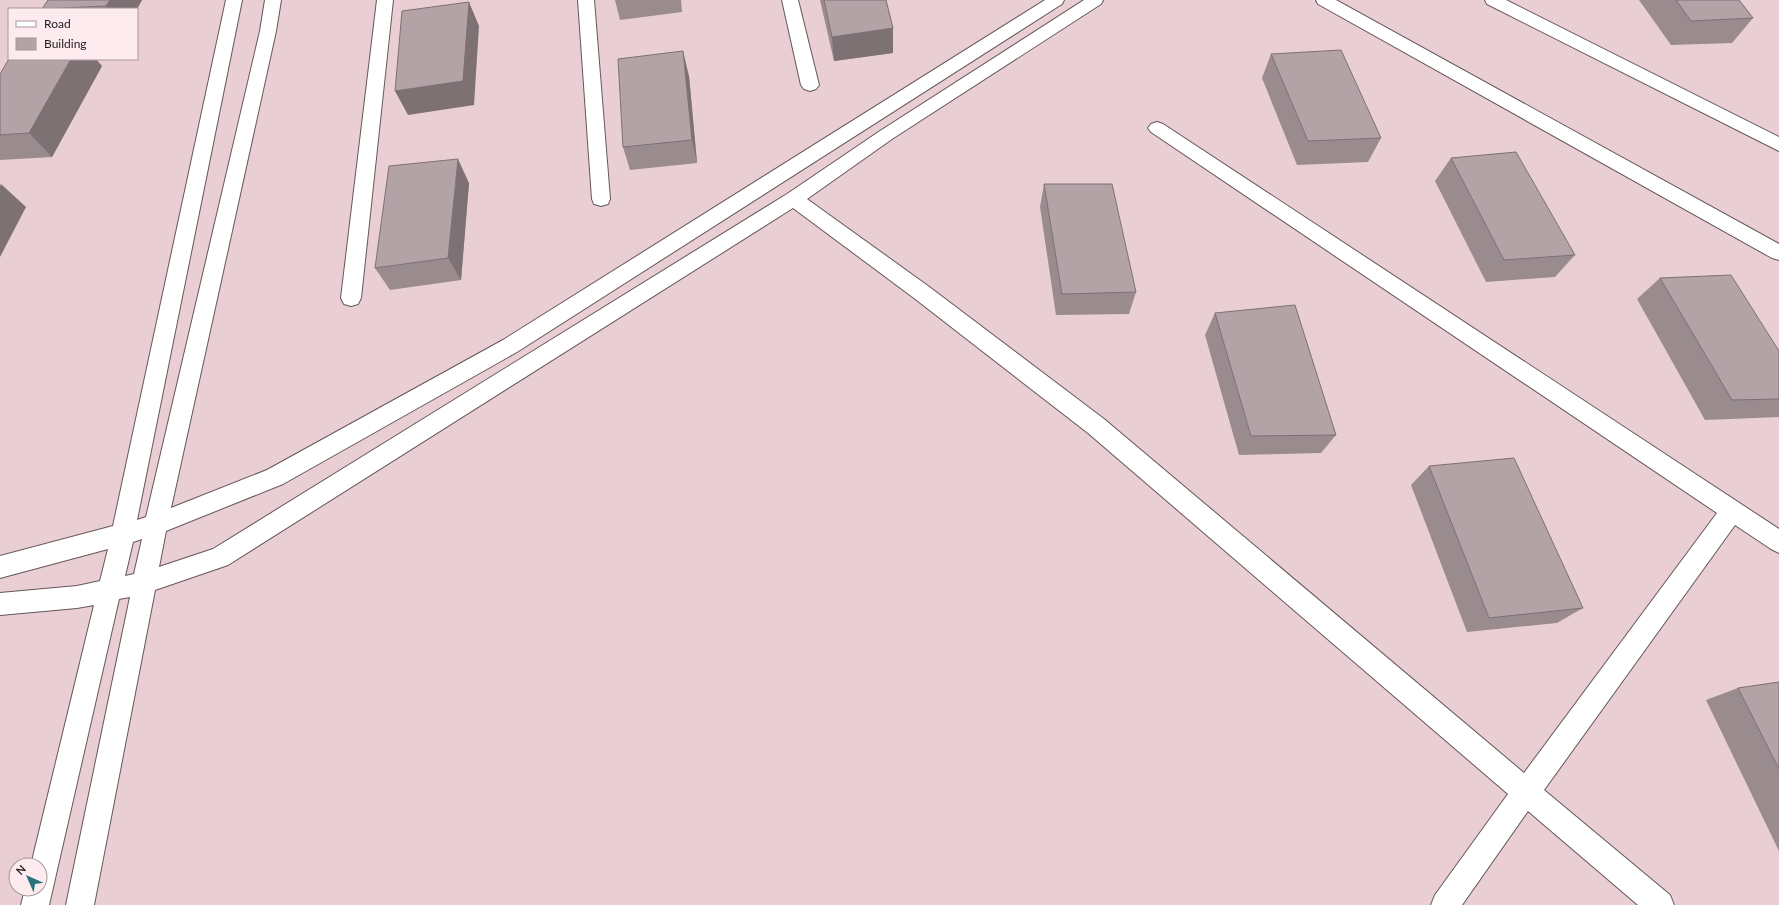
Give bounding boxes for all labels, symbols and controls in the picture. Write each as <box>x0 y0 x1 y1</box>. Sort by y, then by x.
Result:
legend <box>8 8 138 60</box>
text: Road <box>44 16 71 31</box>
text: Building <box>44 36 87 51</box>
north arrow <box>8 857 48 897</box>
text: N <box>13 862 28 877</box>

